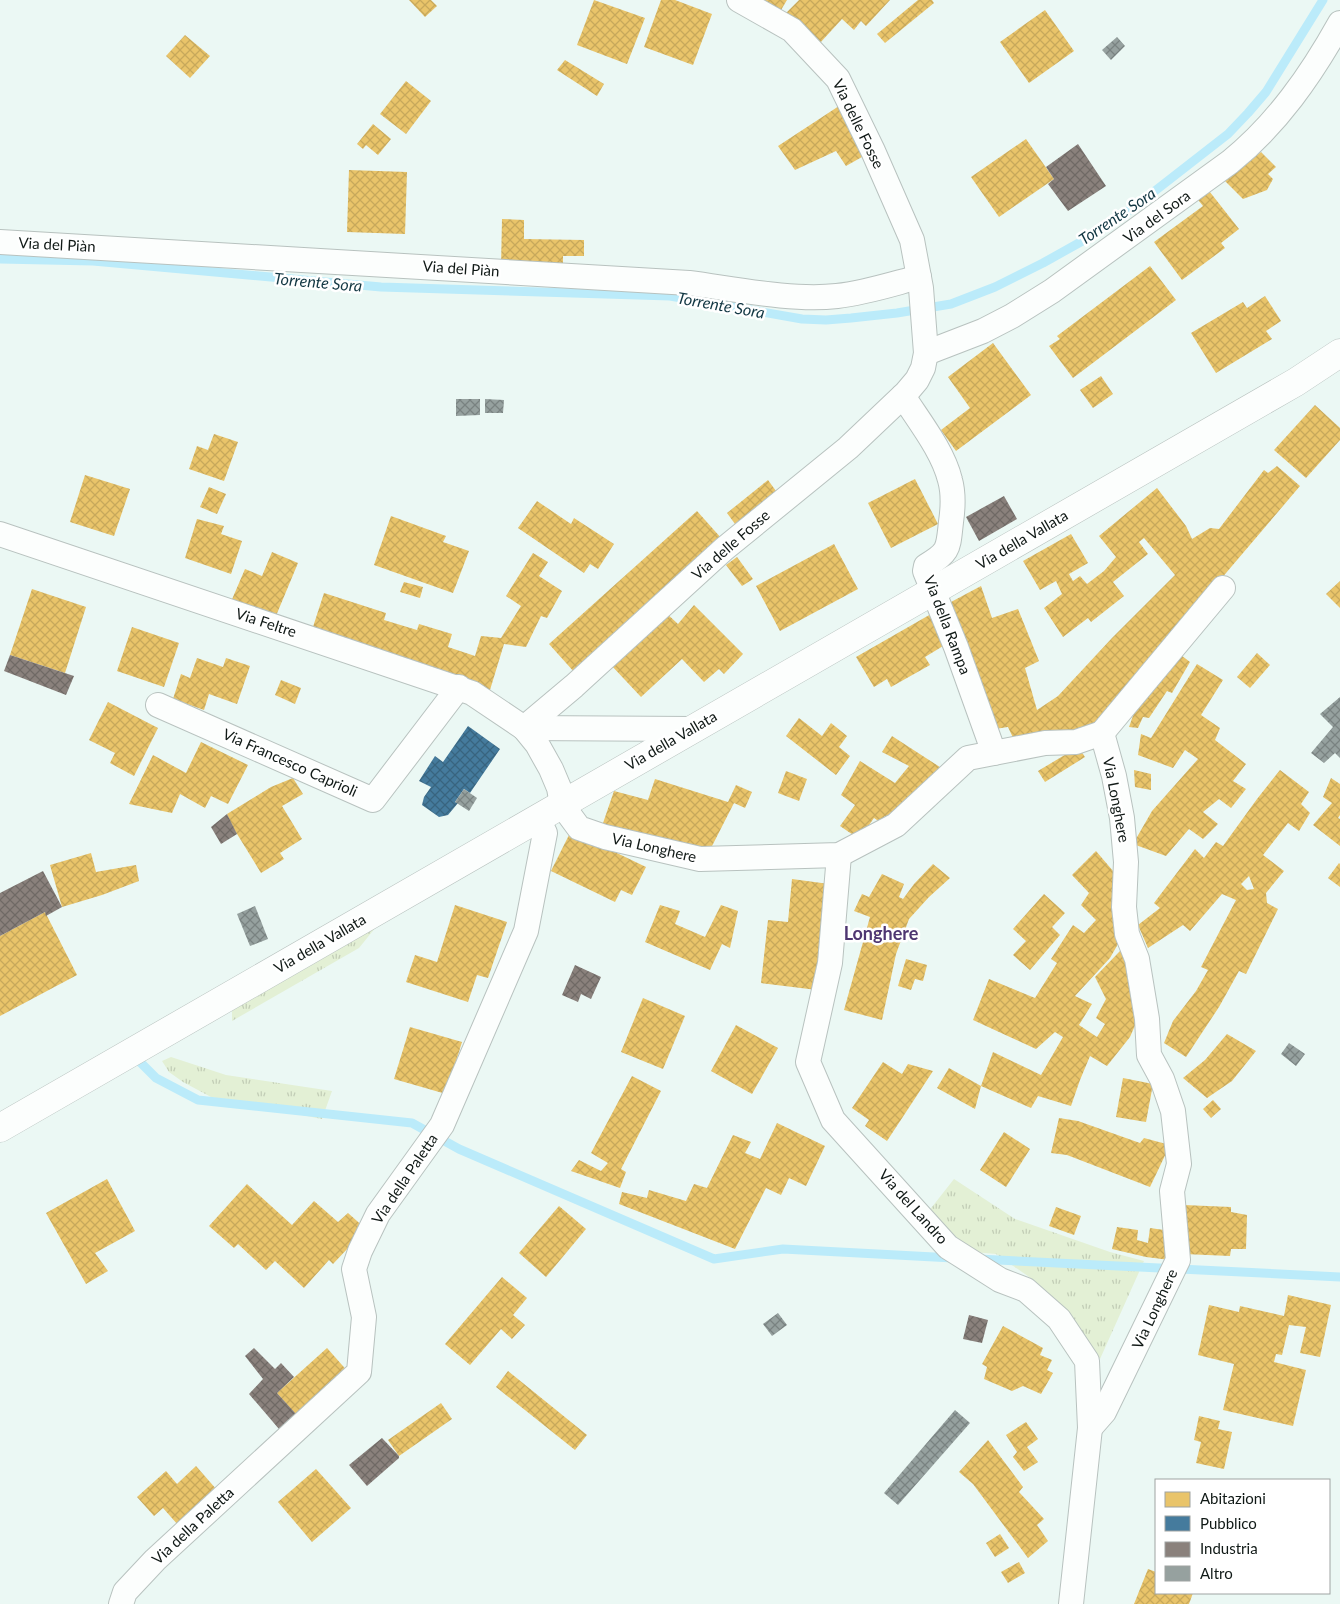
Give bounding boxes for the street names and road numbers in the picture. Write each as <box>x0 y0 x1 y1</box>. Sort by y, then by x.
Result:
street label: Via delle Fosse <box>829 76 888 171</box>
street label: Via del Sora <box>1120 186 1193 246</box>
street label: Via del Piàn <box>18 233 96 255</box>
street label: Via del Piàn <box>422 256 500 280</box>
street label: Via delle Fosse <box>688 505 773 583</box>
street label: Via della Vallata <box>972 506 1071 573</box>
street label: Via della Rampa <box>921 573 975 677</box>
street label: Via Feltre <box>234 604 299 640</box>
street label: Via della Vallata <box>621 707 720 774</box>
street label: Via Francesco Caprioli <box>220 724 361 800</box>
street label: Via Longhere <box>1100 756 1134 844</box>
street label: Via Longhere <box>610 829 698 866</box>
street label: Via della Vallata <box>270 910 369 977</box>
street label: Via della Paletta <box>367 1130 441 1227</box>
street label: Via del Landro <box>875 1165 952 1247</box>
street label: Via Longhere <box>1128 1266 1181 1351</box>
street label: Via della Paletta <box>148 1483 237 1568</box>

